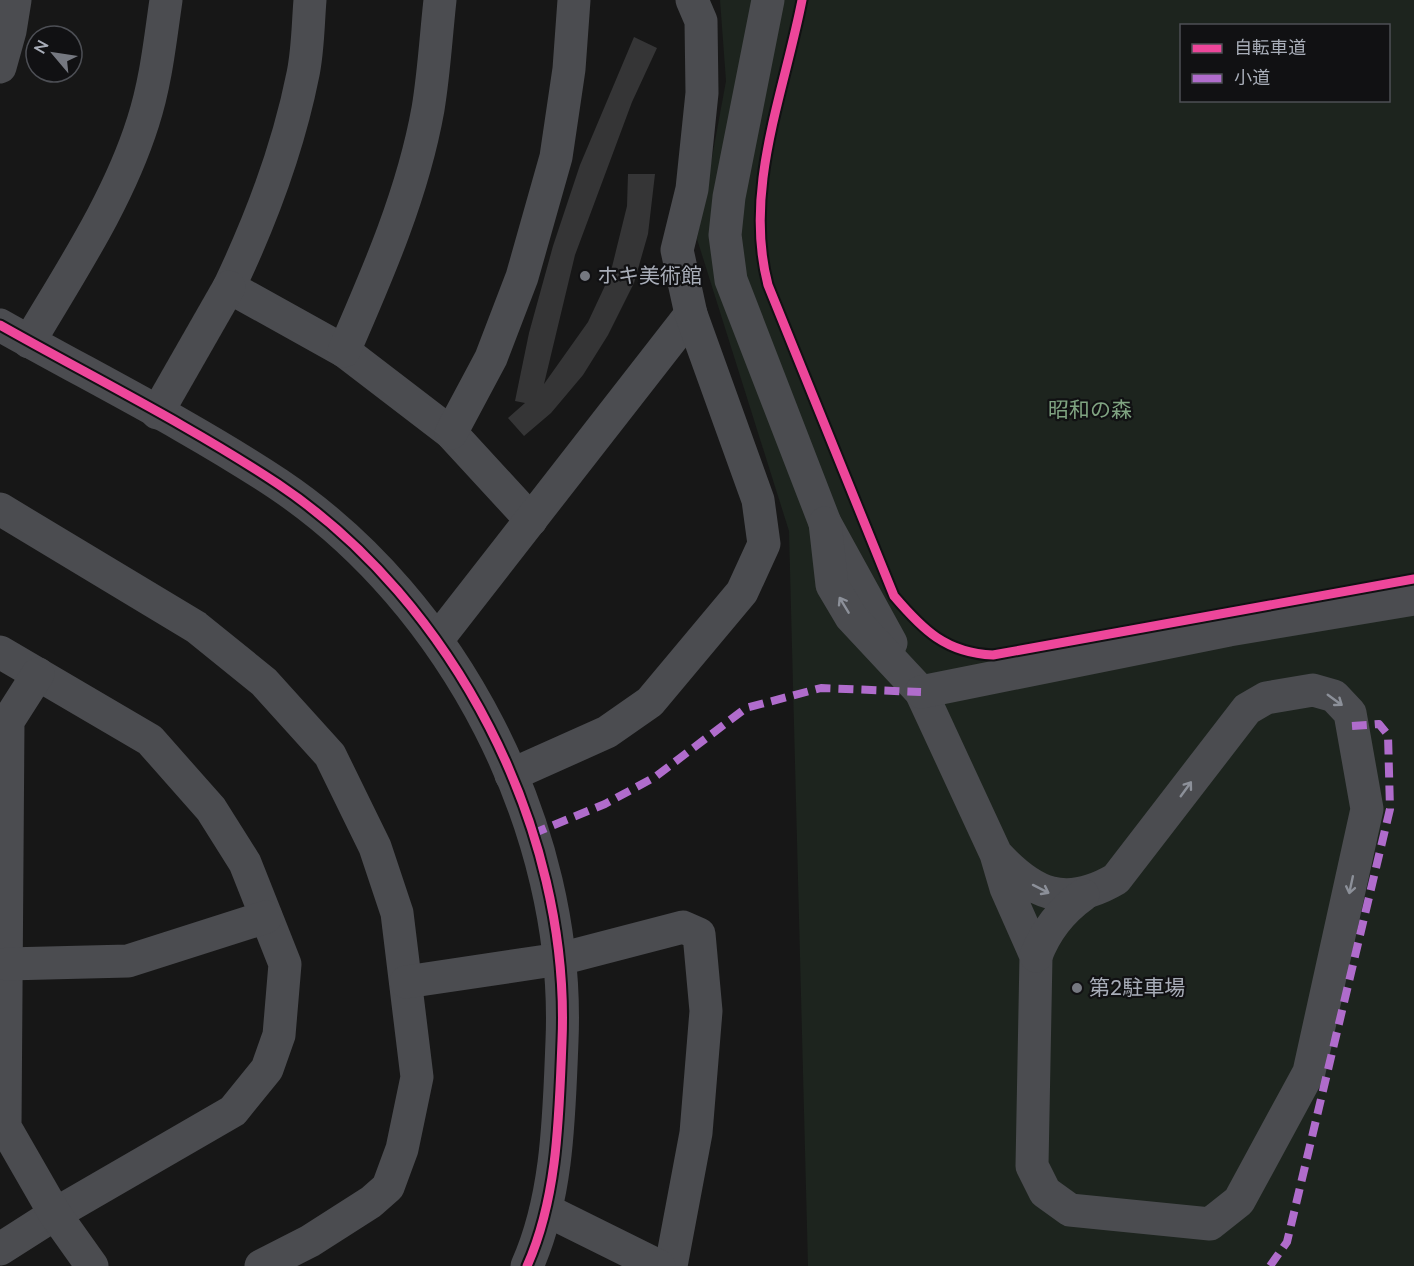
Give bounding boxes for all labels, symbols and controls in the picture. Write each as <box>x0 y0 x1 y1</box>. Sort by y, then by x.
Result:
north arrow <box>24 24 84 84</box>
legend <box>1180 24 1390 102</box>
text: N <box>29 36 52 56</box>
text: 自転車道 <box>1234 36 1306 58</box>
text: 小道 <box>1234 66 1270 88</box>
place label: ホキ美術館 <box>597 262 702 287</box>
marker: ホキ美術館 <box>578 269 592 283</box>
park label: 昭和の森 <box>1048 396 1132 421</box>
one-way arrow <box>838 597 850 614</box>
one-way arrow <box>1327 693 1343 706</box>
one-way arrow <box>1180 781 1193 797</box>
one-way arrow <box>1345 874 1356 894</box>
one-way arrow <box>1032 884 1050 895</box>
place label: 第2駐車場 <box>1089 974 1185 999</box>
marker: 第2駐車場 <box>1070 981 1084 995</box>

